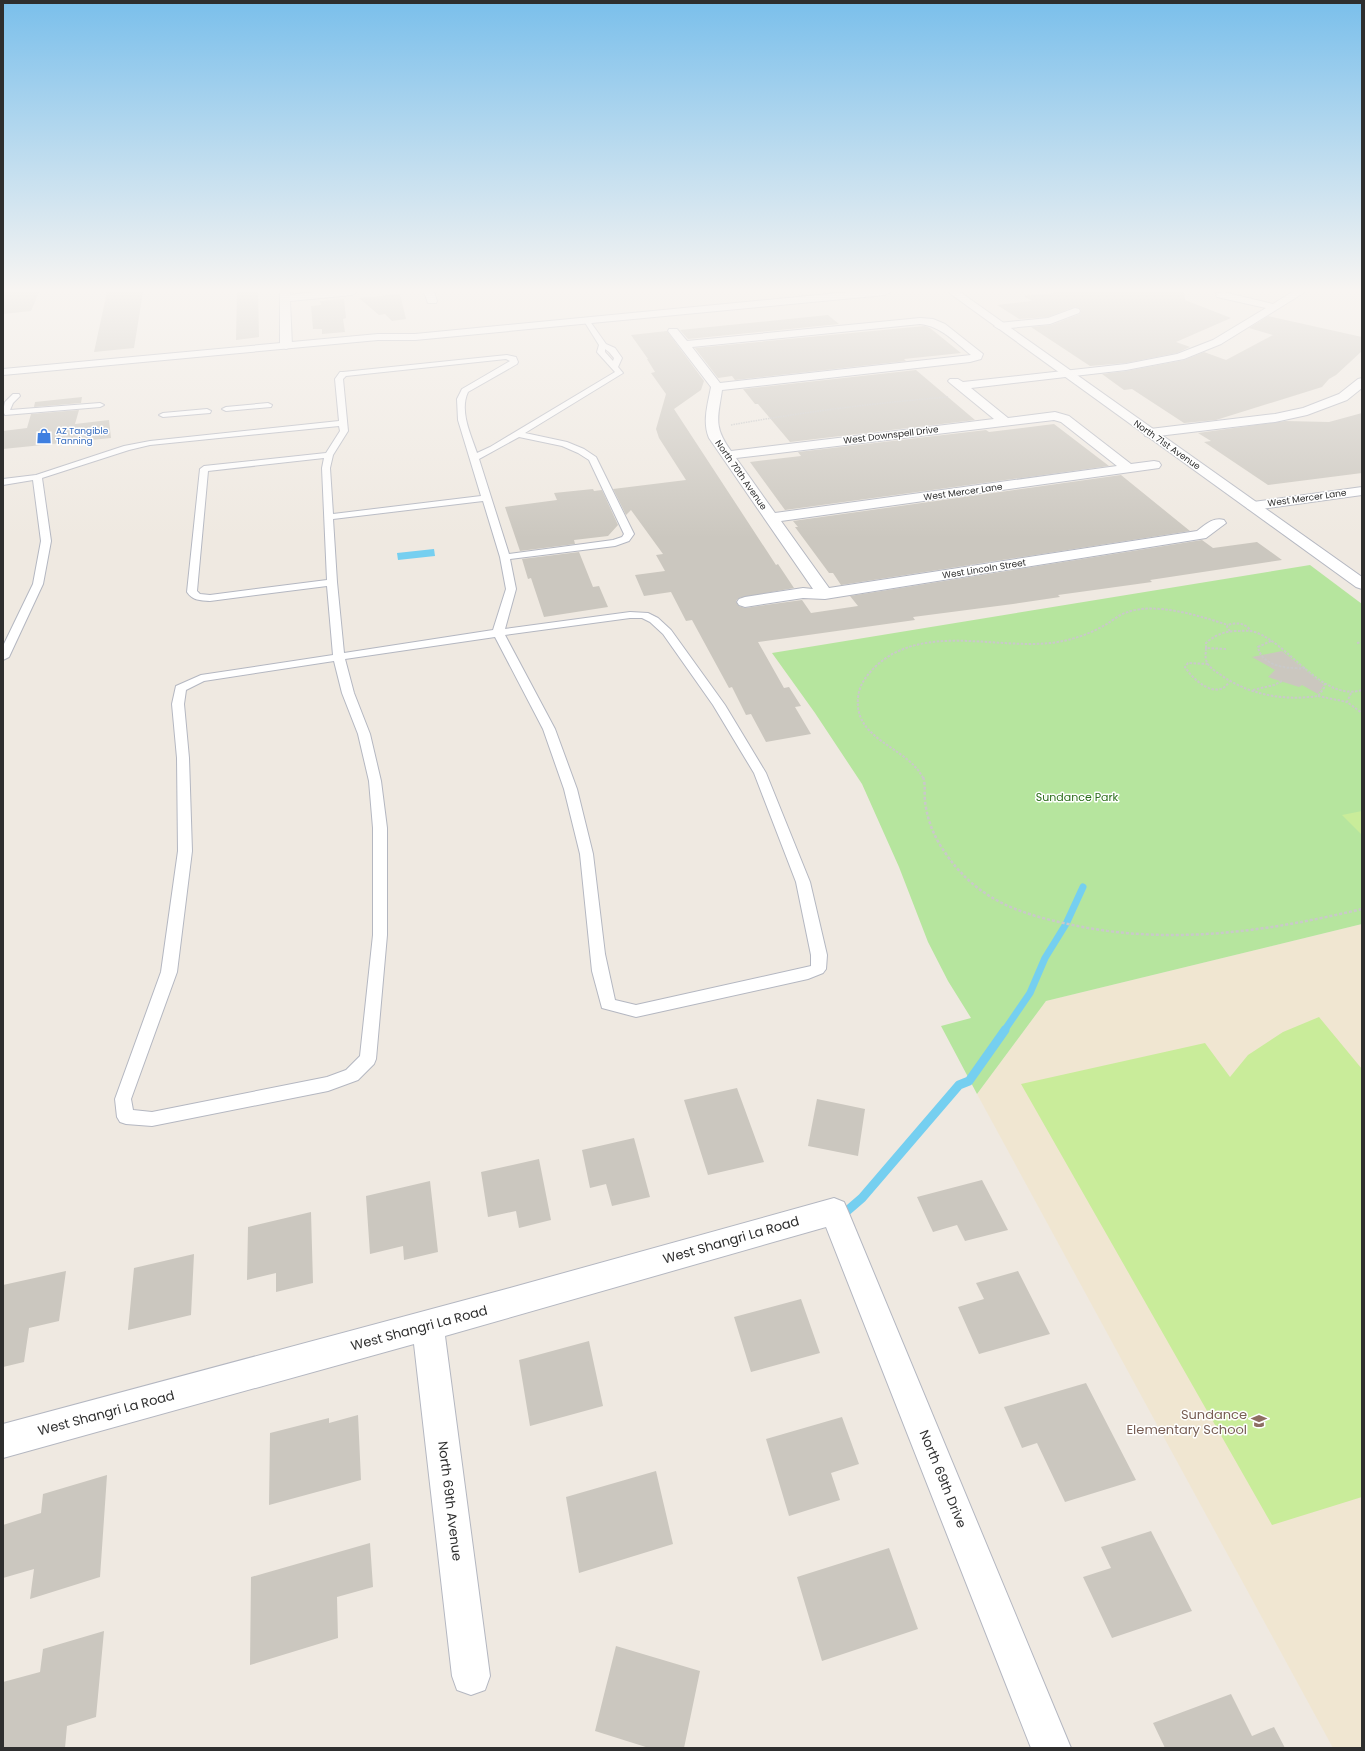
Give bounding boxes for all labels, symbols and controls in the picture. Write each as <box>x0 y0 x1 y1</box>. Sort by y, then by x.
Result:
street label: North 71st Avenue <box>1131 417 1203 473</box>
street label: West Downspell Drive <box>843 423 940 447</box>
place label: AZ Tangible Tanning <box>56 425 109 447</box>
shop icon: AZ Tangible Tanning <box>35 427 53 445</box>
street label: North 70th Avenue <box>712 438 770 513</box>
street label: West Mercer Lane <box>923 480 1004 503</box>
street label: West Mercer Lane <box>1267 486 1348 509</box>
street label: West Lincoln Street <box>941 556 1027 582</box>
park label: Sundance Park <box>1036 789 1119 805</box>
street label: West Shangri La Road <box>661 1211 801 1269</box>
street label: West Shangri La Road <box>349 1301 489 1355</box>
street label: West Shangri La Road <box>36 1386 176 1440</box>
place label: Sundance Elementary School <box>1126 1405 1247 1439</box>
school or university icon: Sundance Elementary School <box>1250 1412 1268 1430</box>
street label: North 69th Drive <box>915 1427 971 1531</box>
street label: North 69th Avenue <box>433 1440 467 1562</box>

